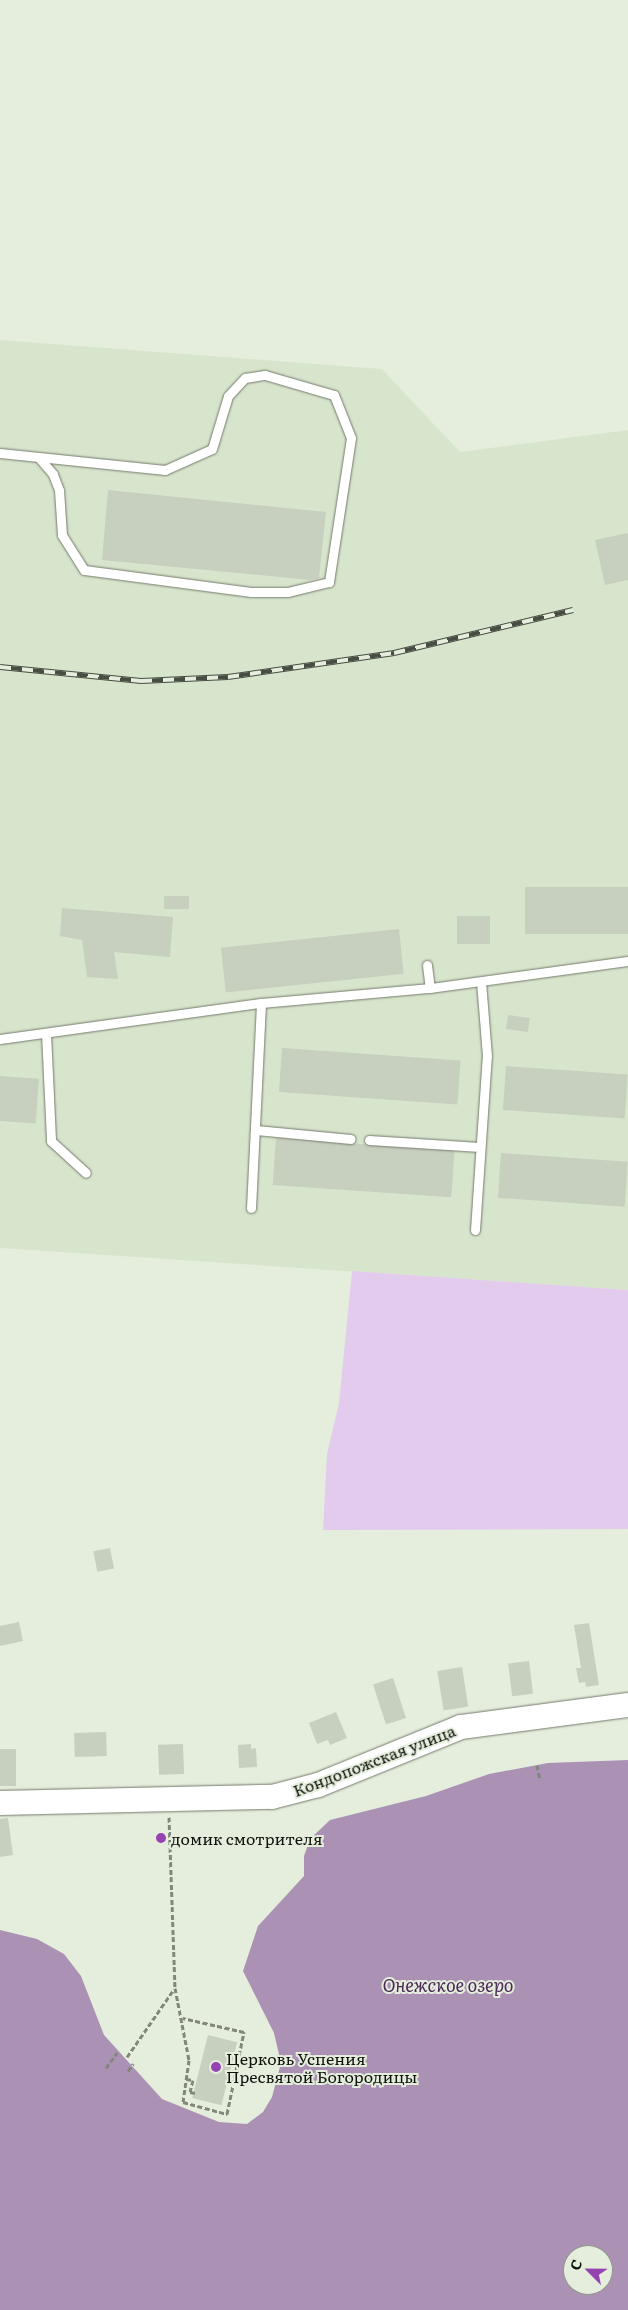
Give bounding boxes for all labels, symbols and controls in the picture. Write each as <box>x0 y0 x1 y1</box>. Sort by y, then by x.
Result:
street label: Кондопожская улица <box>290 1720 458 1800</box>
place label: домик смотрителя <box>171 1828 323 1848</box>
marker: домик смотрителя <box>155 1832 167 1844</box>
water label: Онежское озеро <box>382 1974 514 1996</box>
place label: Церковь Успения Пресвятой Богородицы <box>226 2048 417 2086</box>
marker: Церковь Успения Пресвятой Богородицы <box>210 2061 222 2073</box>
north arrow <box>563 2245 613 2295</box>
text: С <box>564 2256 586 2273</box>

